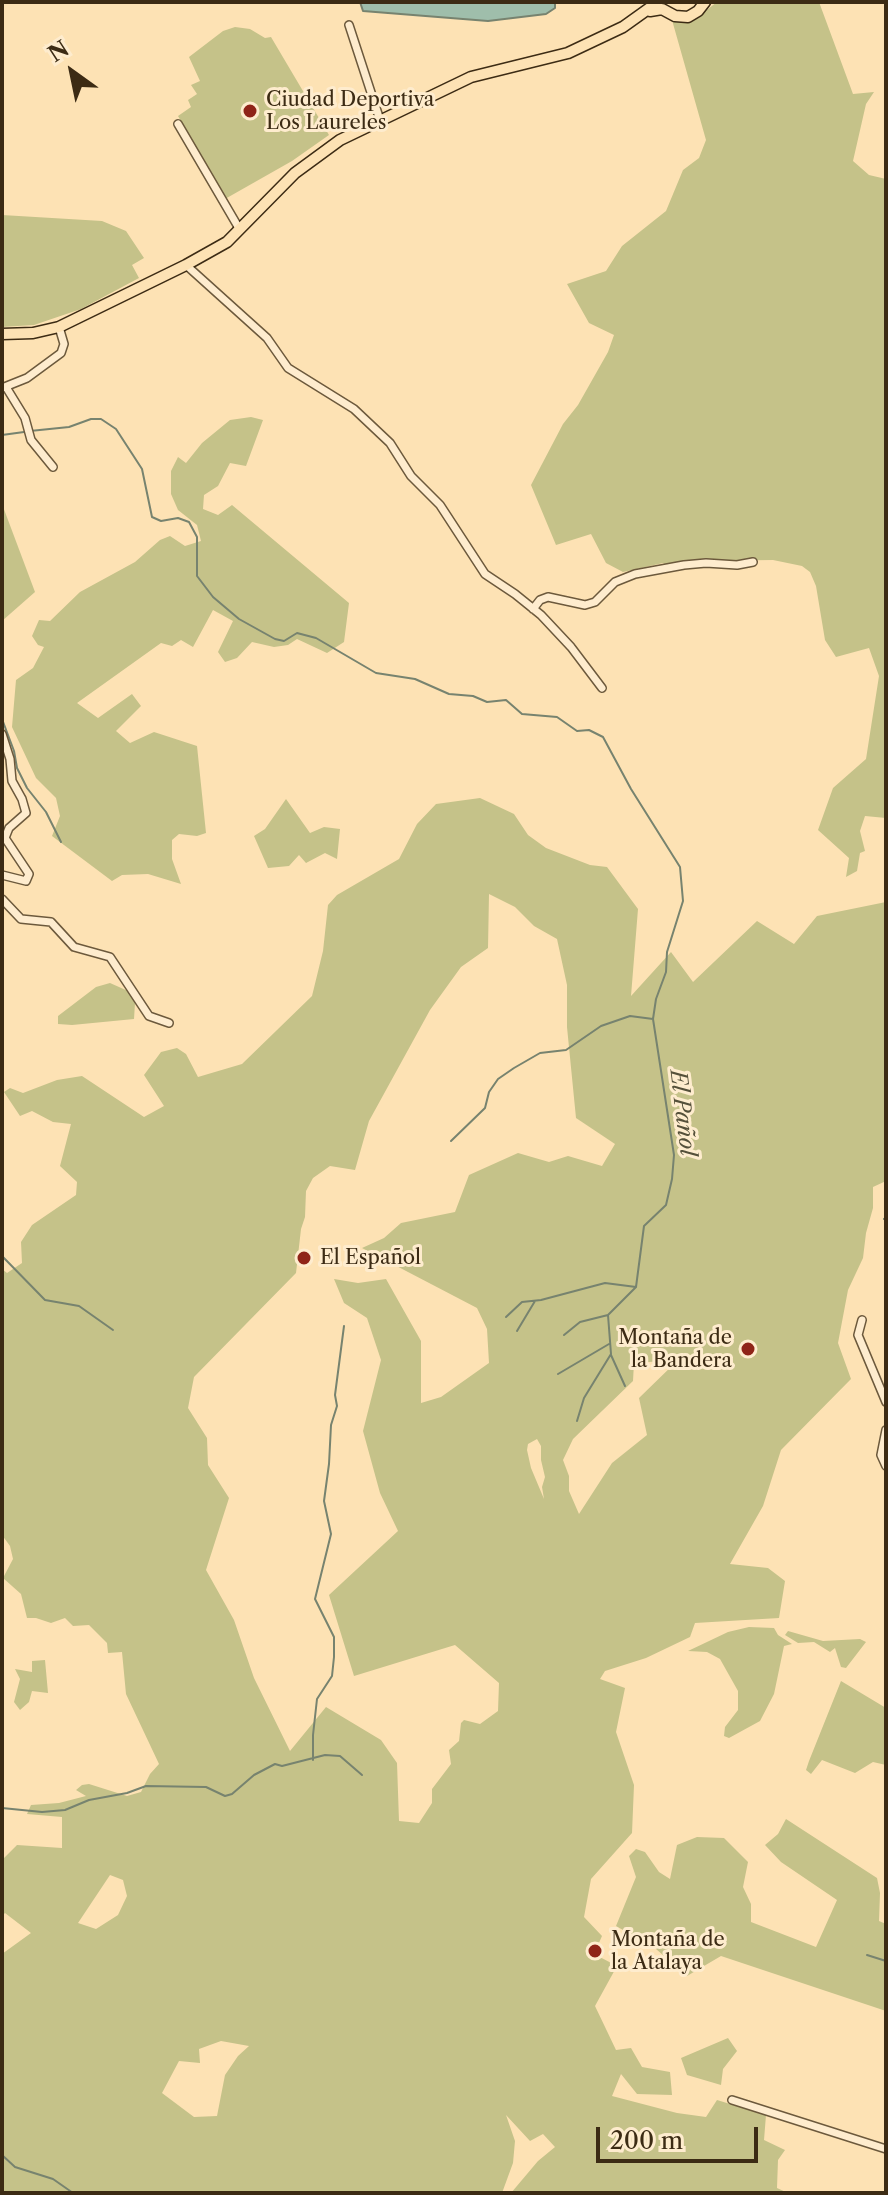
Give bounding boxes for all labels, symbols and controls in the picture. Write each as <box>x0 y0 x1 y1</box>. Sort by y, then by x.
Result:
north arrow <box>32 32 112 112</box>
text: N <box>43 35 74 68</box>
place label: Ciudad Deportiva Los Laureles <box>266 88 434 135</box>
marker: Ciudad Deportiva Los Laureles <box>241 102 259 120</box>
water label: El Pañol <box>664 1068 700 1158</box>
place label: El Español <box>320 1246 421 1270</box>
marker: El Español <box>295 1249 313 1267</box>
place label: Montaña de la Bandera <box>618 1326 732 1373</box>
marker: Montaña de la Bandera <box>739 1340 757 1358</box>
place label: Montaña de la Atalaya <box>611 1928 725 1975</box>
marker: Montaña de la Atalaya <box>586 1942 604 1960</box>
scale bar <box>600 2111 762 2161</box>
text: 200 m <box>610 2126 683 2155</box>

